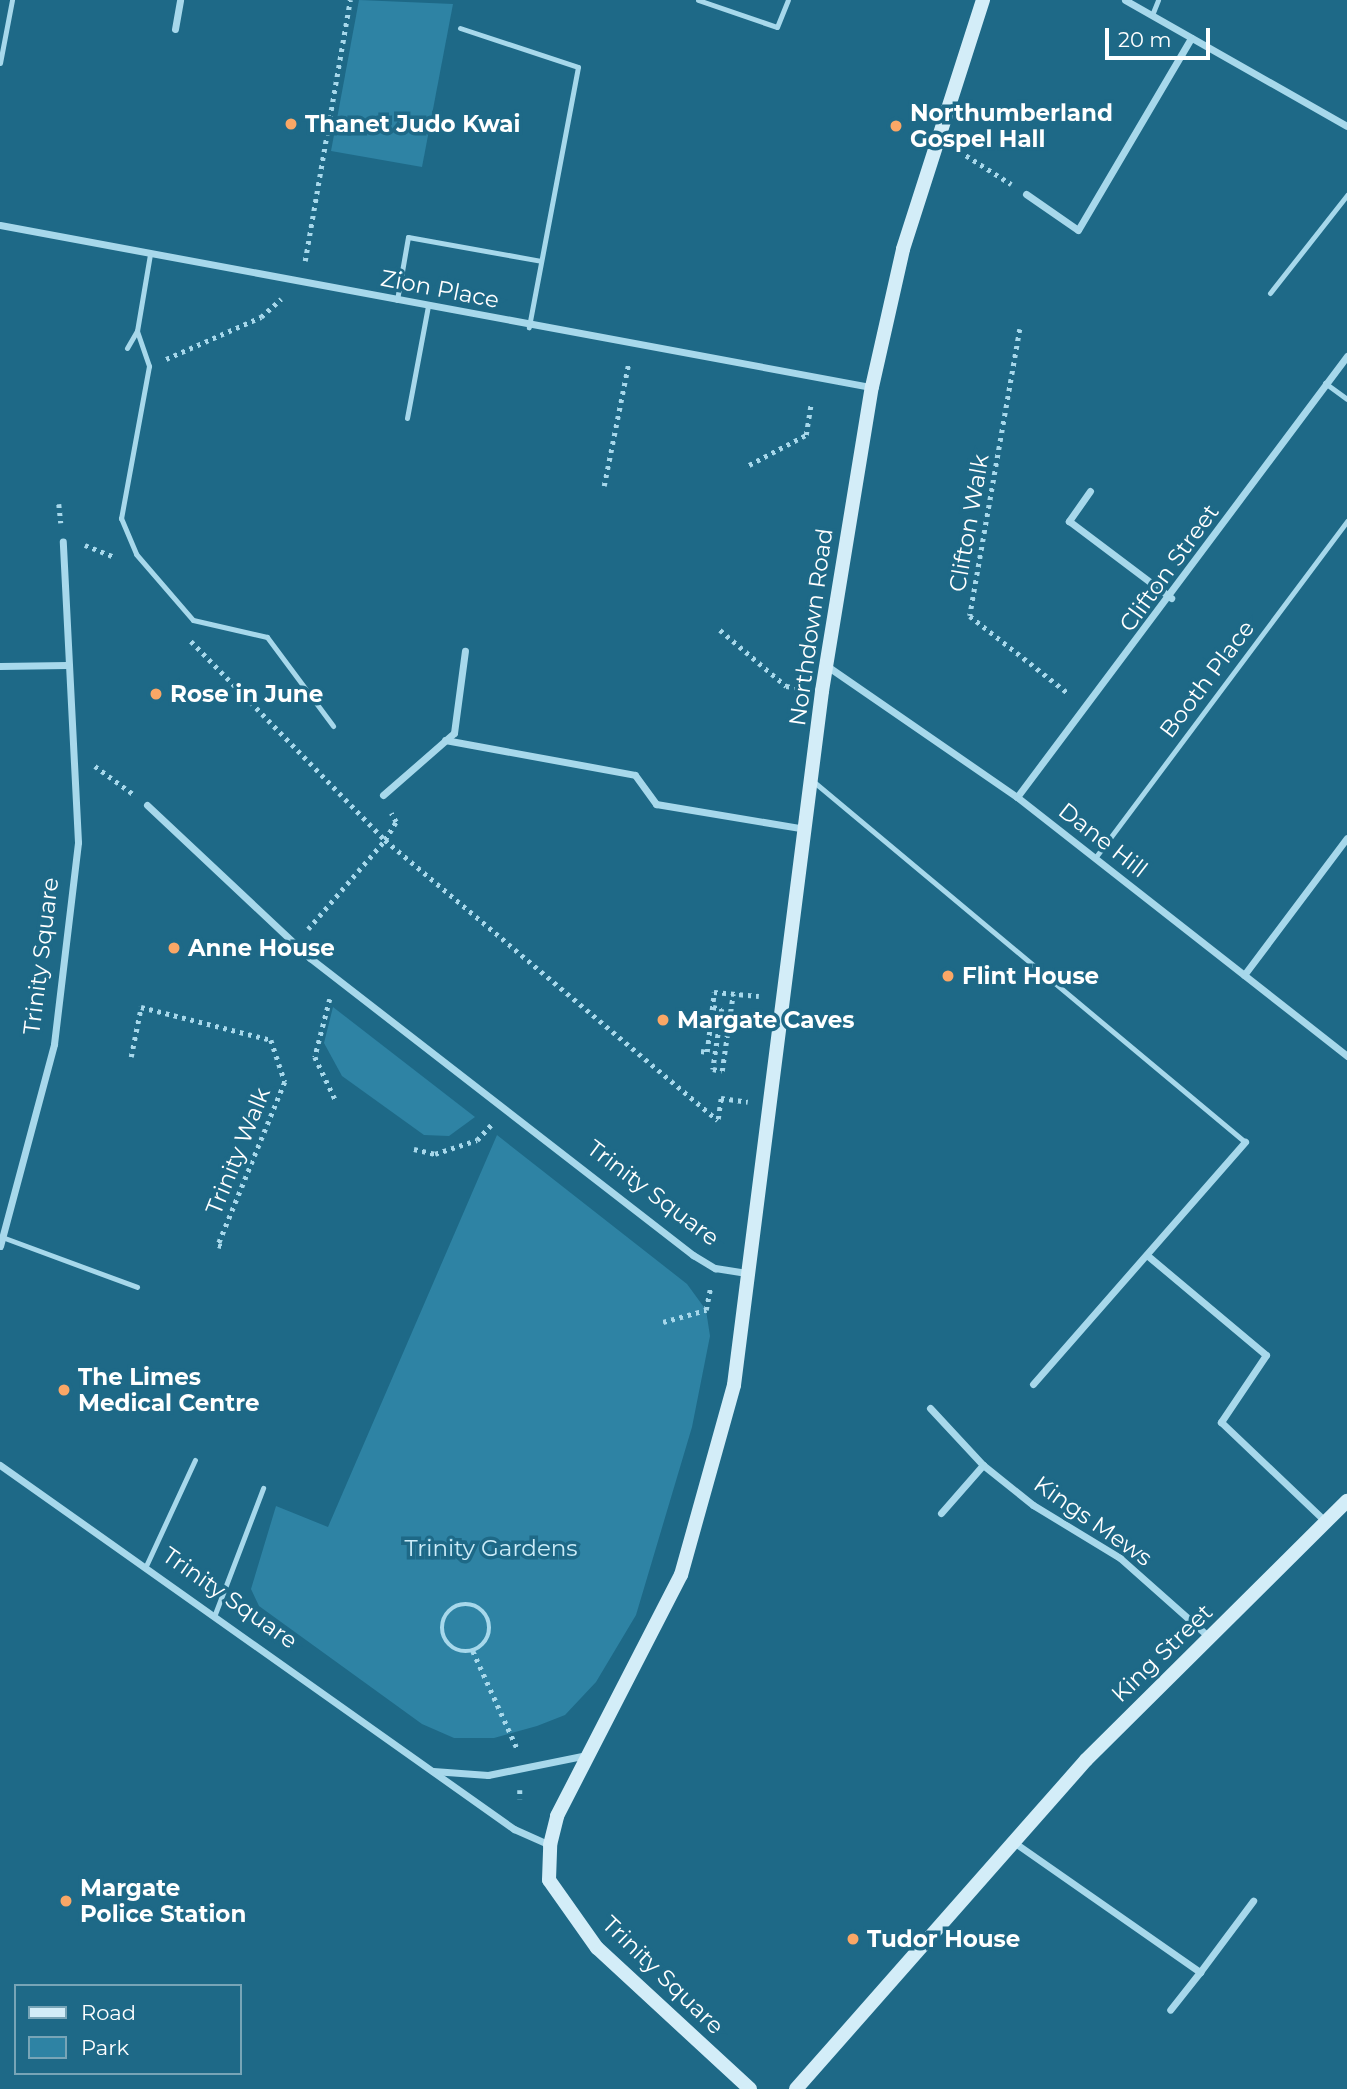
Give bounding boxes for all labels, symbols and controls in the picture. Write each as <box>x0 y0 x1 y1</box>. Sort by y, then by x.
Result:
scale bar <box>1109 14 1214 58</box>
text: 20 m <box>1118 27 1172 52</box>
place label: Northumberland Gospel Hall <box>910 99 1113 153</box>
place label: Thanet Judo Kwai <box>305 110 520 138</box>
marker: Thanet Judo Kwai <box>283 116 299 132</box>
marker: Northumberland Gospel Hall <box>888 118 904 134</box>
street label: Zion Place <box>378 264 502 314</box>
street label: Clifton Walk <box>943 452 995 594</box>
street label: Clifton Street <box>1113 499 1225 637</box>
street label: Northdown Road <box>783 526 839 728</box>
street label: Booth Place <box>1154 615 1260 743</box>
place label: Rose in June <box>170 680 323 708</box>
marker: Rose in June <box>148 686 164 702</box>
street label: Dane Hill <box>1053 797 1153 883</box>
street label: Trinity Square <box>18 876 64 1036</box>
place label: Anne House <box>188 934 335 962</box>
marker: Anne House <box>166 940 182 956</box>
place label: Flint House <box>962 962 1099 990</box>
marker: Flint House <box>940 968 956 984</box>
place label: Margate Caves <box>677 1006 854 1034</box>
marker: Margate Caves <box>655 1012 671 1028</box>
street label: Trinity Walk <box>200 1083 276 1219</box>
street label: Trinity Square <box>582 1134 724 1252</box>
place label: The Limes Medical Centre <box>78 1363 259 1417</box>
marker: The Limes Medical Centre <box>56 1382 72 1398</box>
street label: Kings Mews <box>1029 1470 1157 1572</box>
park label: Trinity Gardens <box>404 1534 578 1562</box>
street label: Trinity Square <box>157 1541 303 1655</box>
street label: King Street <box>1106 1598 1218 1708</box>
place label: Margate Police Station <box>80 1874 246 1928</box>
marker: Margate Police Station <box>58 1893 74 1909</box>
street label: Trinity Square <box>596 1910 730 2040</box>
place label: Tudor House <box>867 1925 1020 1953</box>
marker: Tudor House <box>845 1931 861 1947</box>
legend <box>14 1984 242 2075</box>
text: Road <box>81 2000 136 2025</box>
text: Park <box>81 2035 129 2060</box>

